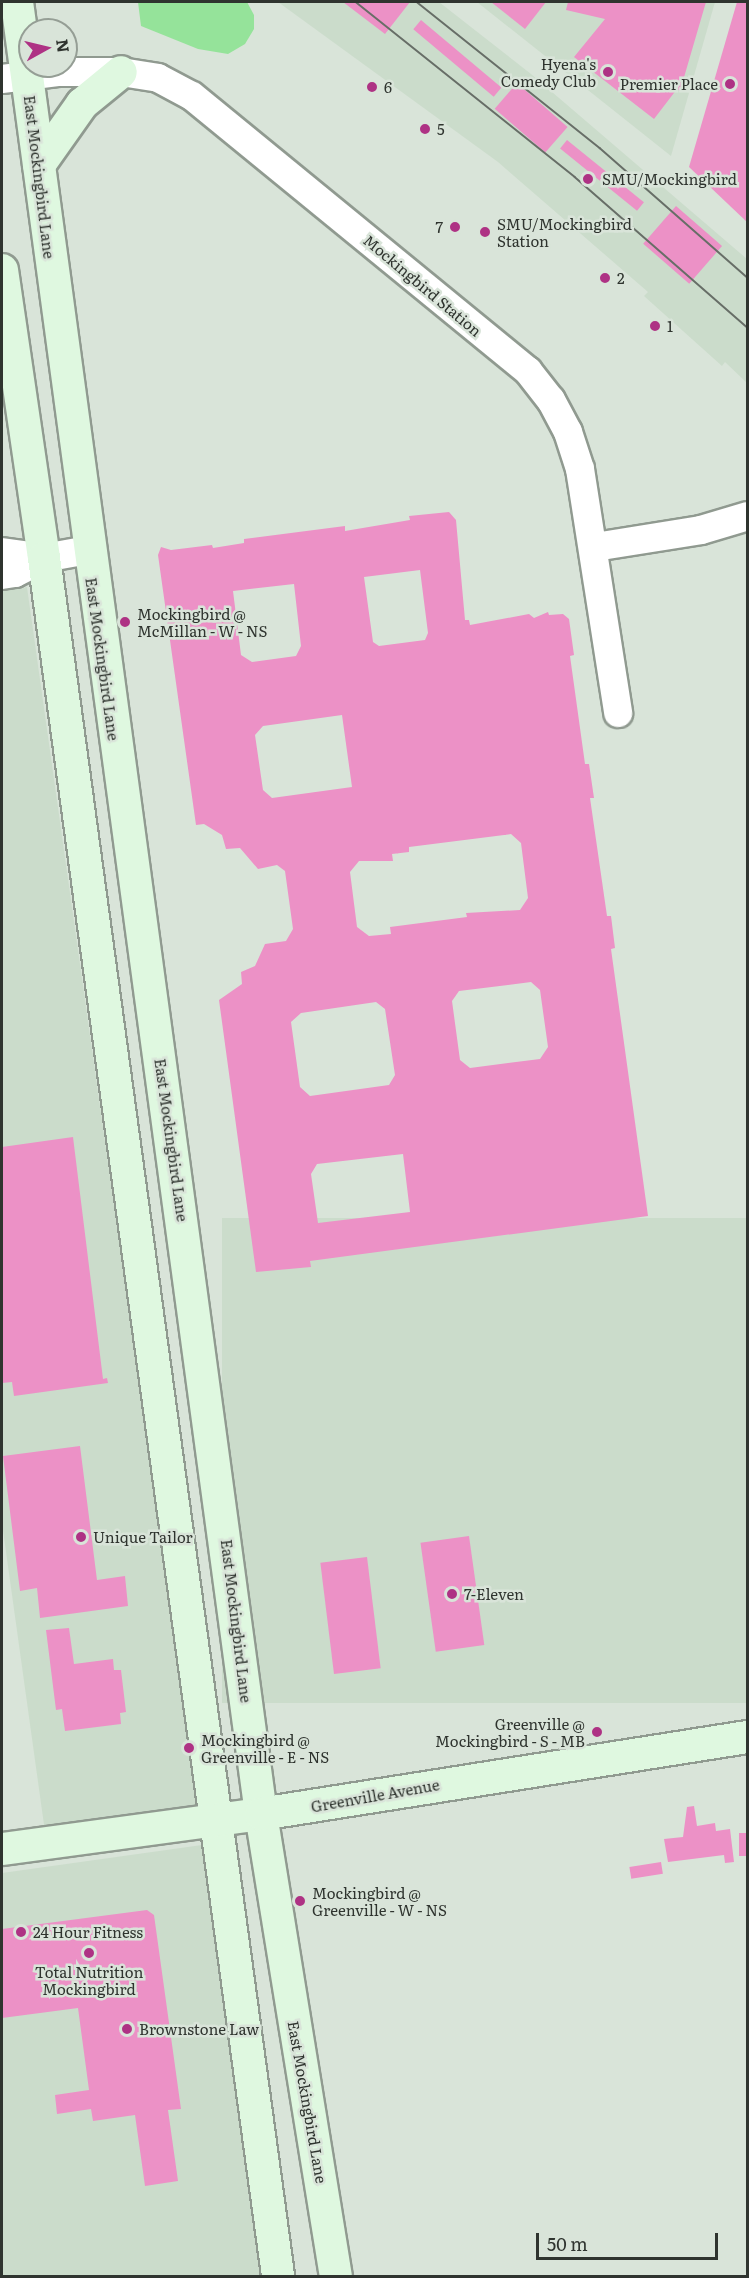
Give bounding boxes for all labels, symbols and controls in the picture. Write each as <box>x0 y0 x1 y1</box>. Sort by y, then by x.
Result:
north arrow <box>18 18 78 78</box>
text: N <box>51 37 77 54</box>
place label: Hyena's Comedy Club <box>501 54 596 89</box>
marker: Hyena's Comedy Club <box>601 65 615 79</box>
place label: Premier Place <box>620 75 718 93</box>
marker: Premier Place <box>723 77 737 91</box>
place label: 6 <box>384 78 392 96</box>
marker: 6 <box>365 80 379 94</box>
street label: East Mockingbird Lane <box>21 94 59 260</box>
place label: 5 <box>437 120 445 138</box>
marker: 5 <box>418 122 432 136</box>
marker: SMU/Mockingbird <box>579 170 597 188</box>
place label: SMU/Mockingbird <box>602 170 737 188</box>
place label: SMU/Mockingbird Station <box>497 214 632 249</box>
place label: 7 <box>435 218 443 236</box>
marker: 7 <box>448 220 462 234</box>
marker: SMU/Mockingbird Station <box>478 225 492 239</box>
street label: Mockingbird Station <box>360 230 486 340</box>
place label: 2 <box>617 269 625 287</box>
marker: 2 <box>598 271 612 285</box>
place label: 1 <box>667 317 673 335</box>
marker: 1 <box>648 319 662 333</box>
street label: East Mockingbird Lane <box>83 576 123 742</box>
place label: Mockingbird @ McMillan - W - NS <box>137 604 268 639</box>
marker: Mockingbird @ McMillan - W - NS <box>118 615 132 629</box>
street label: East Mockingbird Lane <box>152 1057 192 1223</box>
place label: Unique Tailor <box>93 1528 193 1546</box>
marker: Unique Tailor <box>74 1530 88 1544</box>
street label: East Mockingbird Lane <box>218 1538 256 1704</box>
place label: 7-Eleven <box>464 1585 524 1603</box>
marker: 7-Eleven <box>445 1587 459 1601</box>
place label: Greenville @ Mockingbird - S - MB <box>435 1714 585 1749</box>
marker: Greenville @ Mockingbird - S - MB <box>590 1725 604 1739</box>
place label: Mockingbird @ Greenville - E - NS <box>201 1730 329 1765</box>
marker: Mockingbird @ Greenville - E - NS <box>182 1741 196 1755</box>
street label: Greenville Avenue <box>309 1775 441 1815</box>
place label: Mockingbird @ Greenville - W - NS <box>312 1883 447 1918</box>
marker: Mockingbird @ Greenville - W - NS <box>293 1894 307 1908</box>
place label: 24 Hour Fitness <box>33 1923 143 1941</box>
marker: 24 Hour Fitness <box>14 1925 28 1939</box>
marker: Total Nutrition Mockingbird <box>82 1946 96 1960</box>
place label: Total Nutrition Mockingbird <box>35 1962 143 1997</box>
street label: East Mockingbird Lane <box>285 2019 331 2185</box>
place label: Brownstone Law <box>139 2020 259 2038</box>
marker: Brownstone Law <box>120 2022 134 2036</box>
scale bar <box>539 2221 720 2259</box>
text: 50 m <box>547 2230 588 2257</box>

